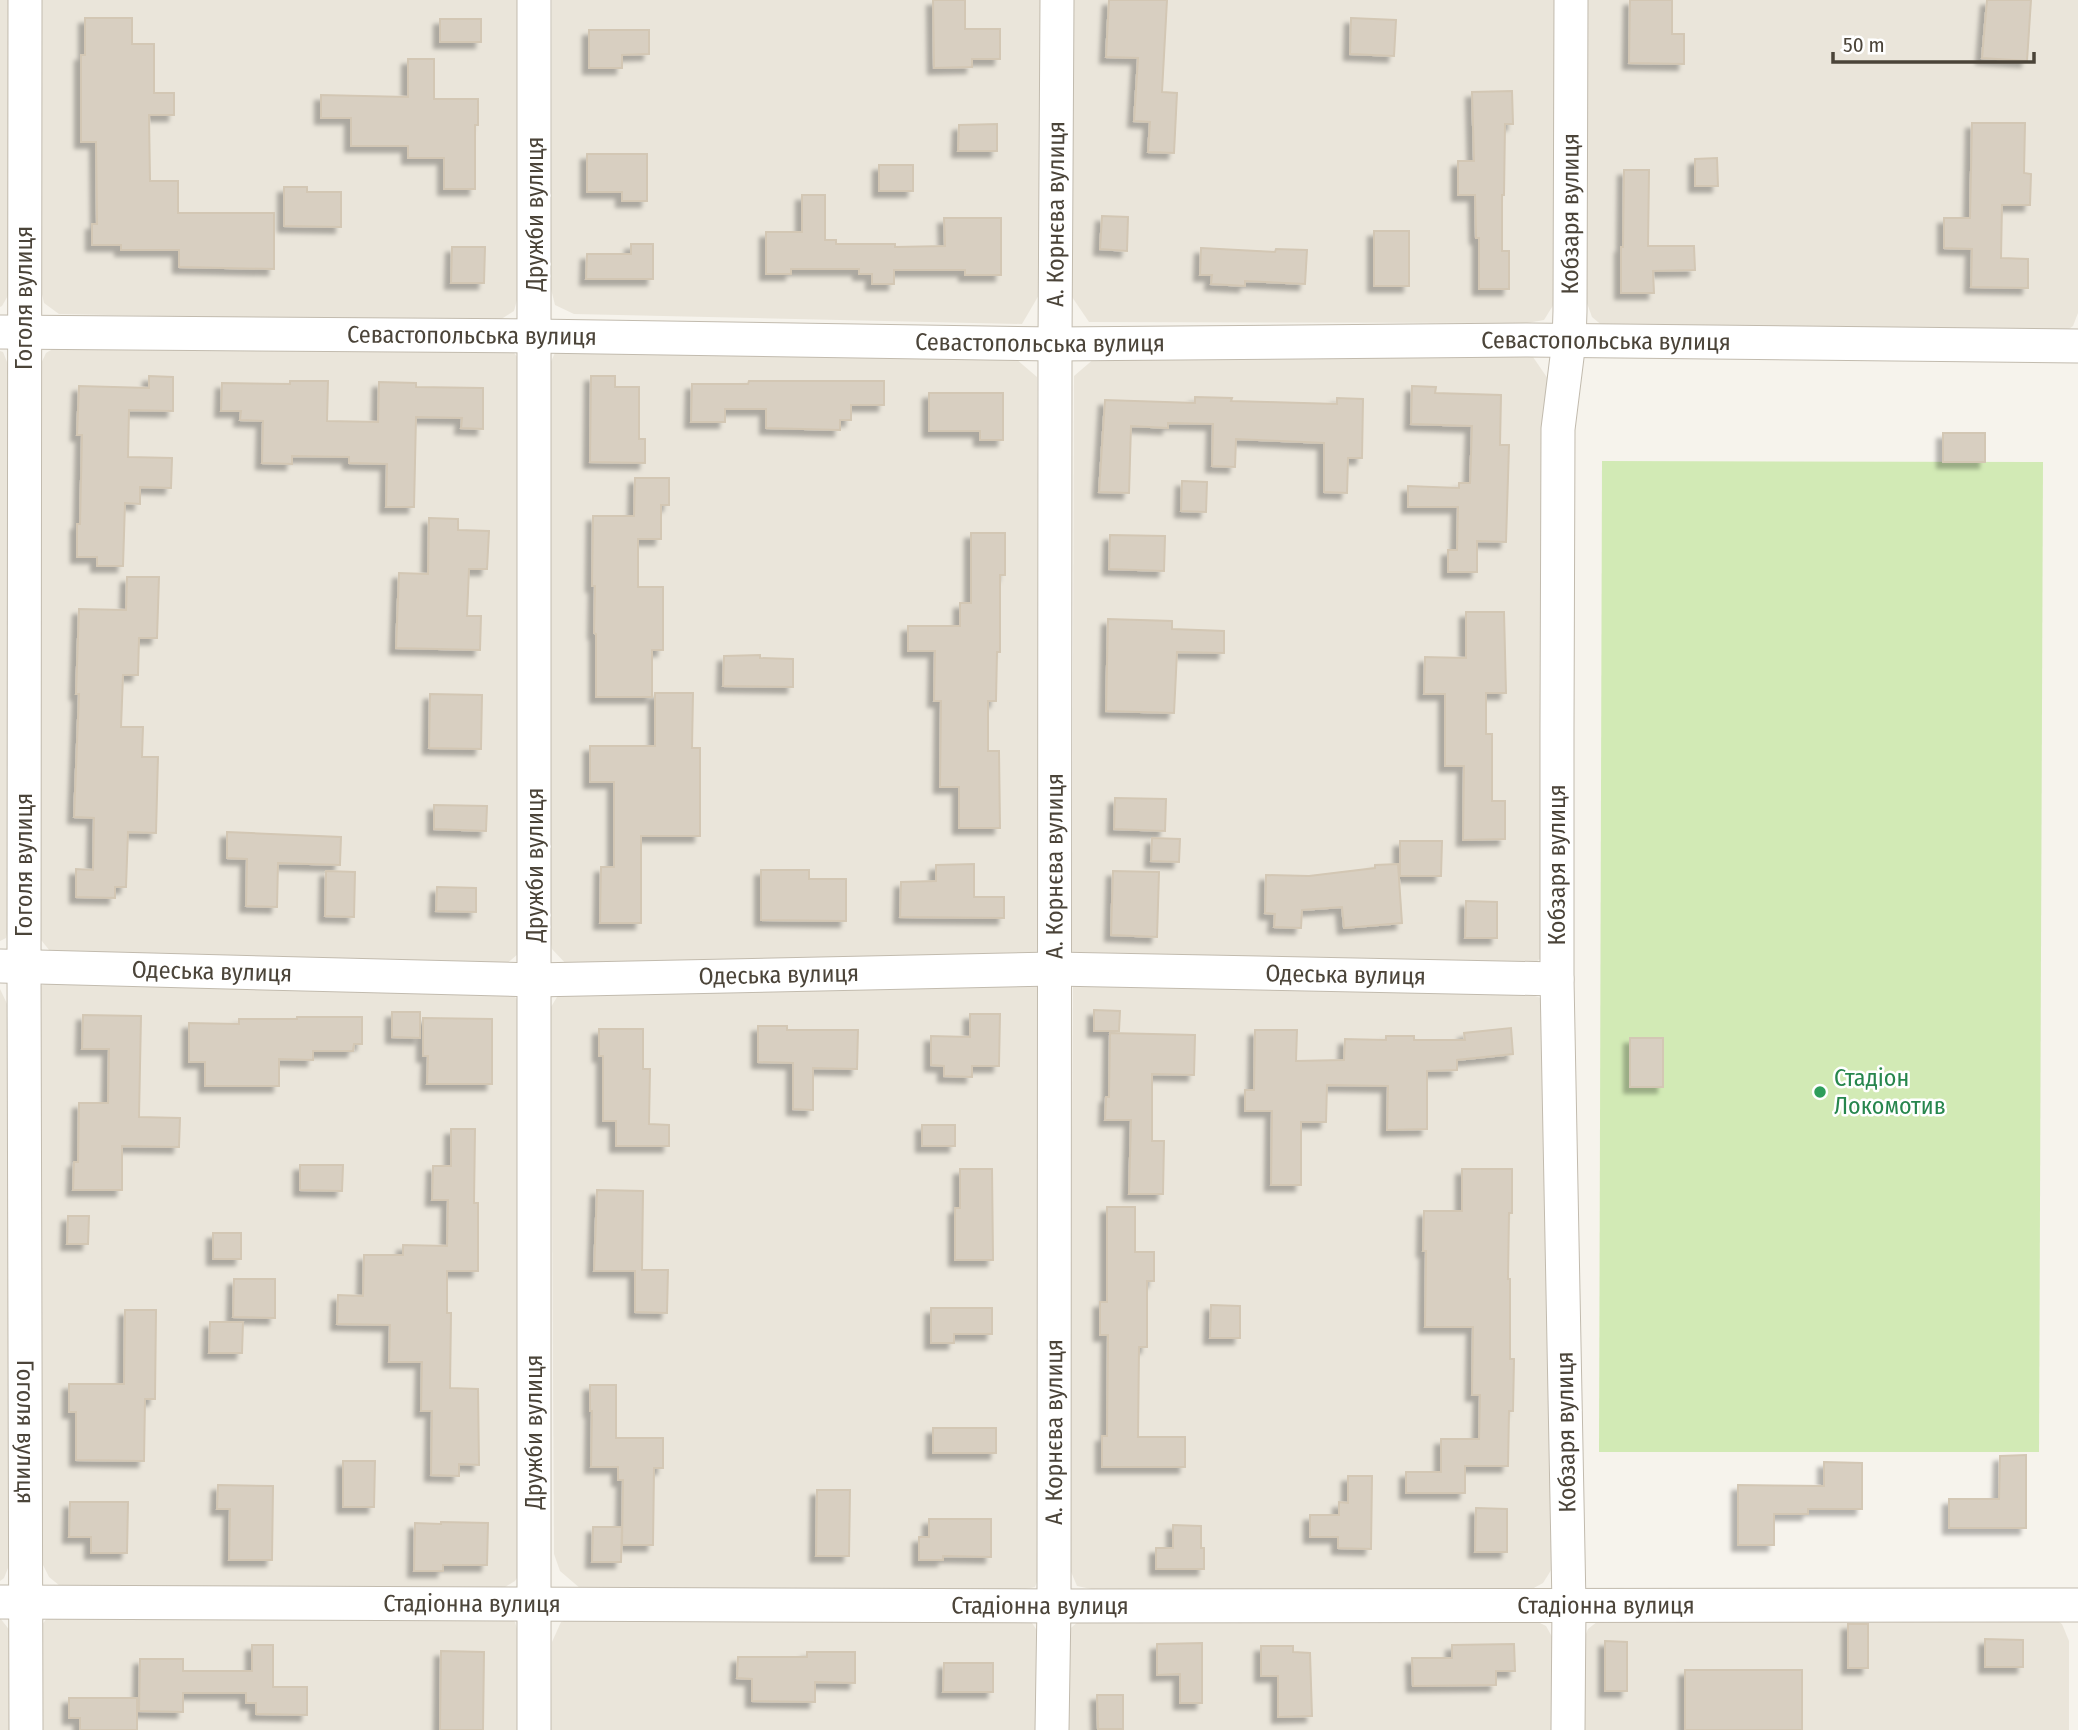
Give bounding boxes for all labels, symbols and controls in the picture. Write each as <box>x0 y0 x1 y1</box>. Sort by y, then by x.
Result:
scale bar <box>1833 21 2034 65</box>
text: 50 m <box>1843 32 1885 58</box>
street label: А. Корнєва вулиця <box>1041 121 1070 307</box>
street label: Кобзаря вулиця <box>1556 133 1585 295</box>
street label: Дружби вулиця <box>521 137 549 292</box>
street label: Гоголя вулиця <box>10 226 38 370</box>
street label: Севастопольська вулиця <box>347 321 597 351</box>
street label: Севастопольська вулиця <box>1481 326 1731 356</box>
street label: Севастопольська вулиця <box>915 328 1165 358</box>
street label: А. Корнєва вулиця <box>1041 773 1069 959</box>
street label: Кобзаря вулиця <box>1543 784 1571 946</box>
street label: Дружби вулиця <box>521 788 549 943</box>
street label: Гоголя вулиця <box>10 793 38 937</box>
street label: Одеська вулиця <box>131 955 293 988</box>
street label: Одеська вулиця <box>698 959 859 991</box>
street label: Одеська вулиця <box>1265 959 1426 990</box>
place label: Стадіон Локомотив <box>1834 1064 1946 1120</box>
marker: Стадіон Локомотив <box>1812 1084 1828 1100</box>
street label: А. Корнєва вулиця <box>1040 1339 1068 1525</box>
street label: Кобзаря вулиця <box>1551 1351 1581 1513</box>
street label: Дружби вулиця <box>520 1355 548 1510</box>
street label: Гоголя вулиця <box>11 1360 39 1504</box>
street label: Стадіонна вулиця <box>383 1589 561 1618</box>
street label: Стадіонна вулиця <box>1517 1591 1695 1620</box>
street label: Стадіонна вулиця <box>951 1592 1129 1620</box>

